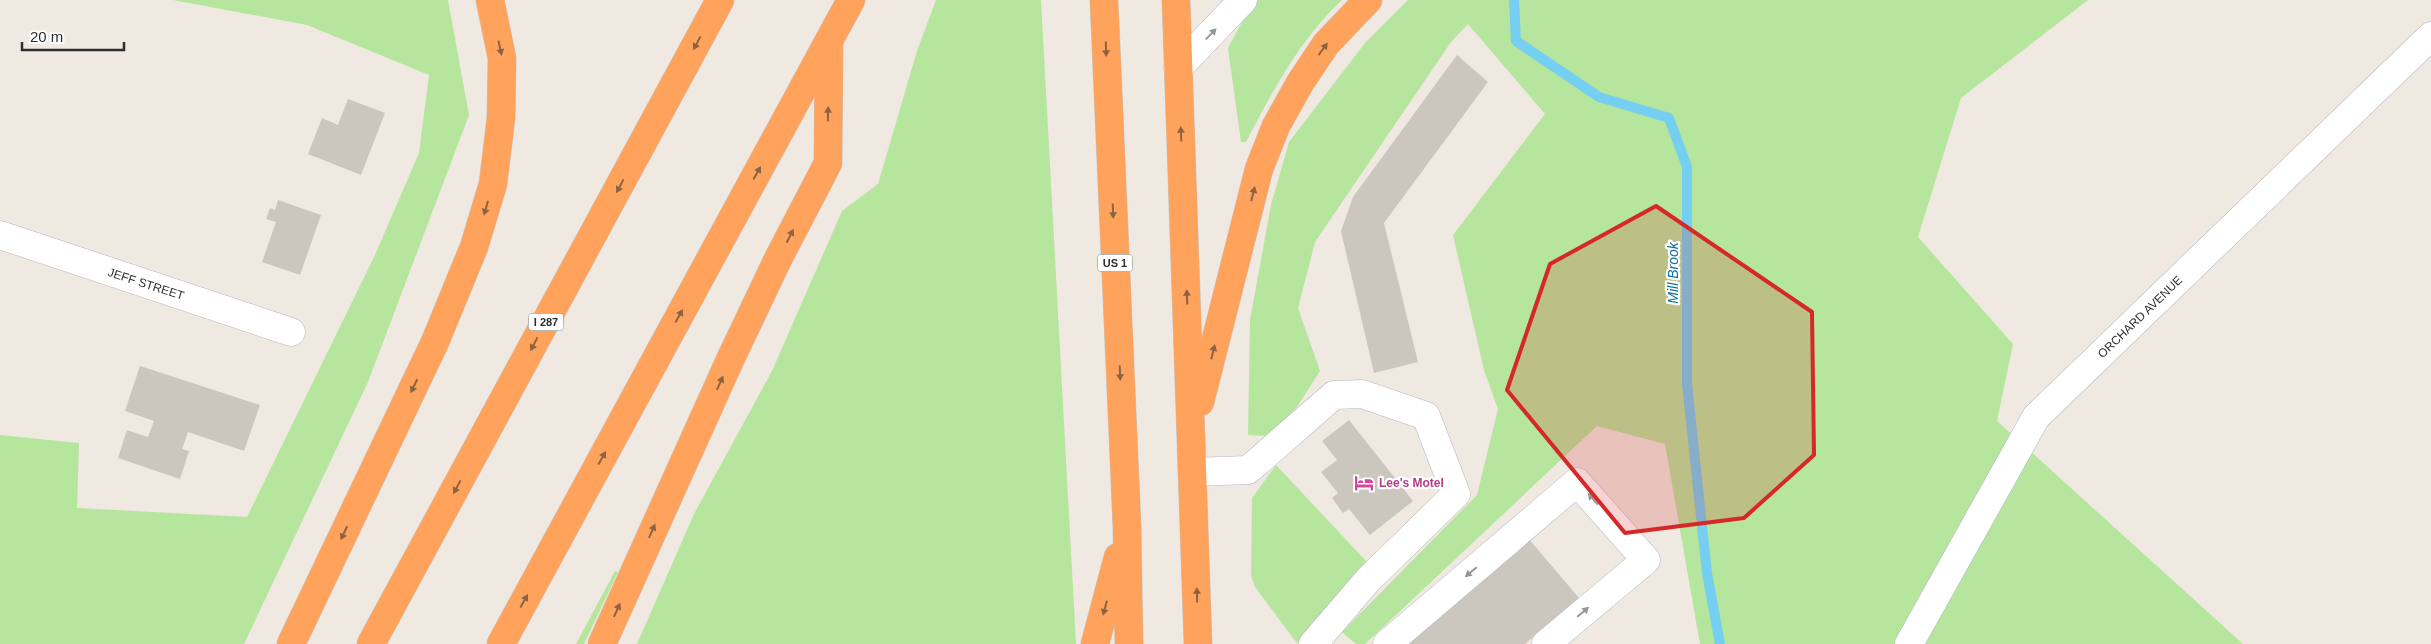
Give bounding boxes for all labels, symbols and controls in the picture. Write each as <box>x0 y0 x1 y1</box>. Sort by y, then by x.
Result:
scale bar <box>22 20 125 52</box>
text: 20 m <box>30 28 63 45</box>
one-way arrow <box>1205 28 1217 40</box>
one-way arrow <box>693 36 701 50</box>
one-way arrow <box>496 40 504 55</box>
one-way arrow <box>1102 41 1110 57</box>
one-way arrow <box>1318 42 1328 56</box>
one-way arrow <box>824 106 832 122</box>
one-way arrow <box>1176 126 1184 142</box>
one-way arrow <box>753 166 761 180</box>
one-way arrow <box>616 179 624 193</box>
one-way arrow <box>1249 187 1257 202</box>
one-way arrow <box>481 201 489 216</box>
one-way arrow <box>1109 203 1117 219</box>
one-way arrow <box>786 229 794 243</box>
water label: Mill Brook <box>1665 241 1681 304</box>
road number: US 1 <box>1098 254 1132 272</box>
street label: JEFF STREET <box>106 265 187 303</box>
street label: ORCHARD AVENUE <box>2095 273 2185 361</box>
one-way arrow <box>1183 288 1191 304</box>
one-way arrow <box>675 308 683 323</box>
road number: I 287 <box>528 314 564 331</box>
one-way arrow <box>530 337 538 351</box>
one-way arrow <box>1209 344 1217 359</box>
one-way arrow <box>1116 366 1124 382</box>
one-way arrow <box>716 376 724 390</box>
one-way arrow <box>409 379 417 393</box>
one-way arrow <box>597 452 606 465</box>
hotel icon: Lee's Motel <box>1353 472 1375 494</box>
place label: Lee's Motel <box>1379 476 1444 490</box>
one-way arrow <box>453 480 461 494</box>
one-way arrow <box>1587 493 1598 506</box>
one-way arrow <box>649 524 657 538</box>
one-way arrow <box>339 526 347 540</box>
one-way arrow <box>1465 567 1478 578</box>
one-way arrow <box>1193 587 1201 603</box>
one-way arrow <box>520 594 528 608</box>
one-way arrow <box>1100 600 1108 615</box>
one-way arrow <box>613 603 621 617</box>
one-way arrow <box>1577 607 1590 618</box>

